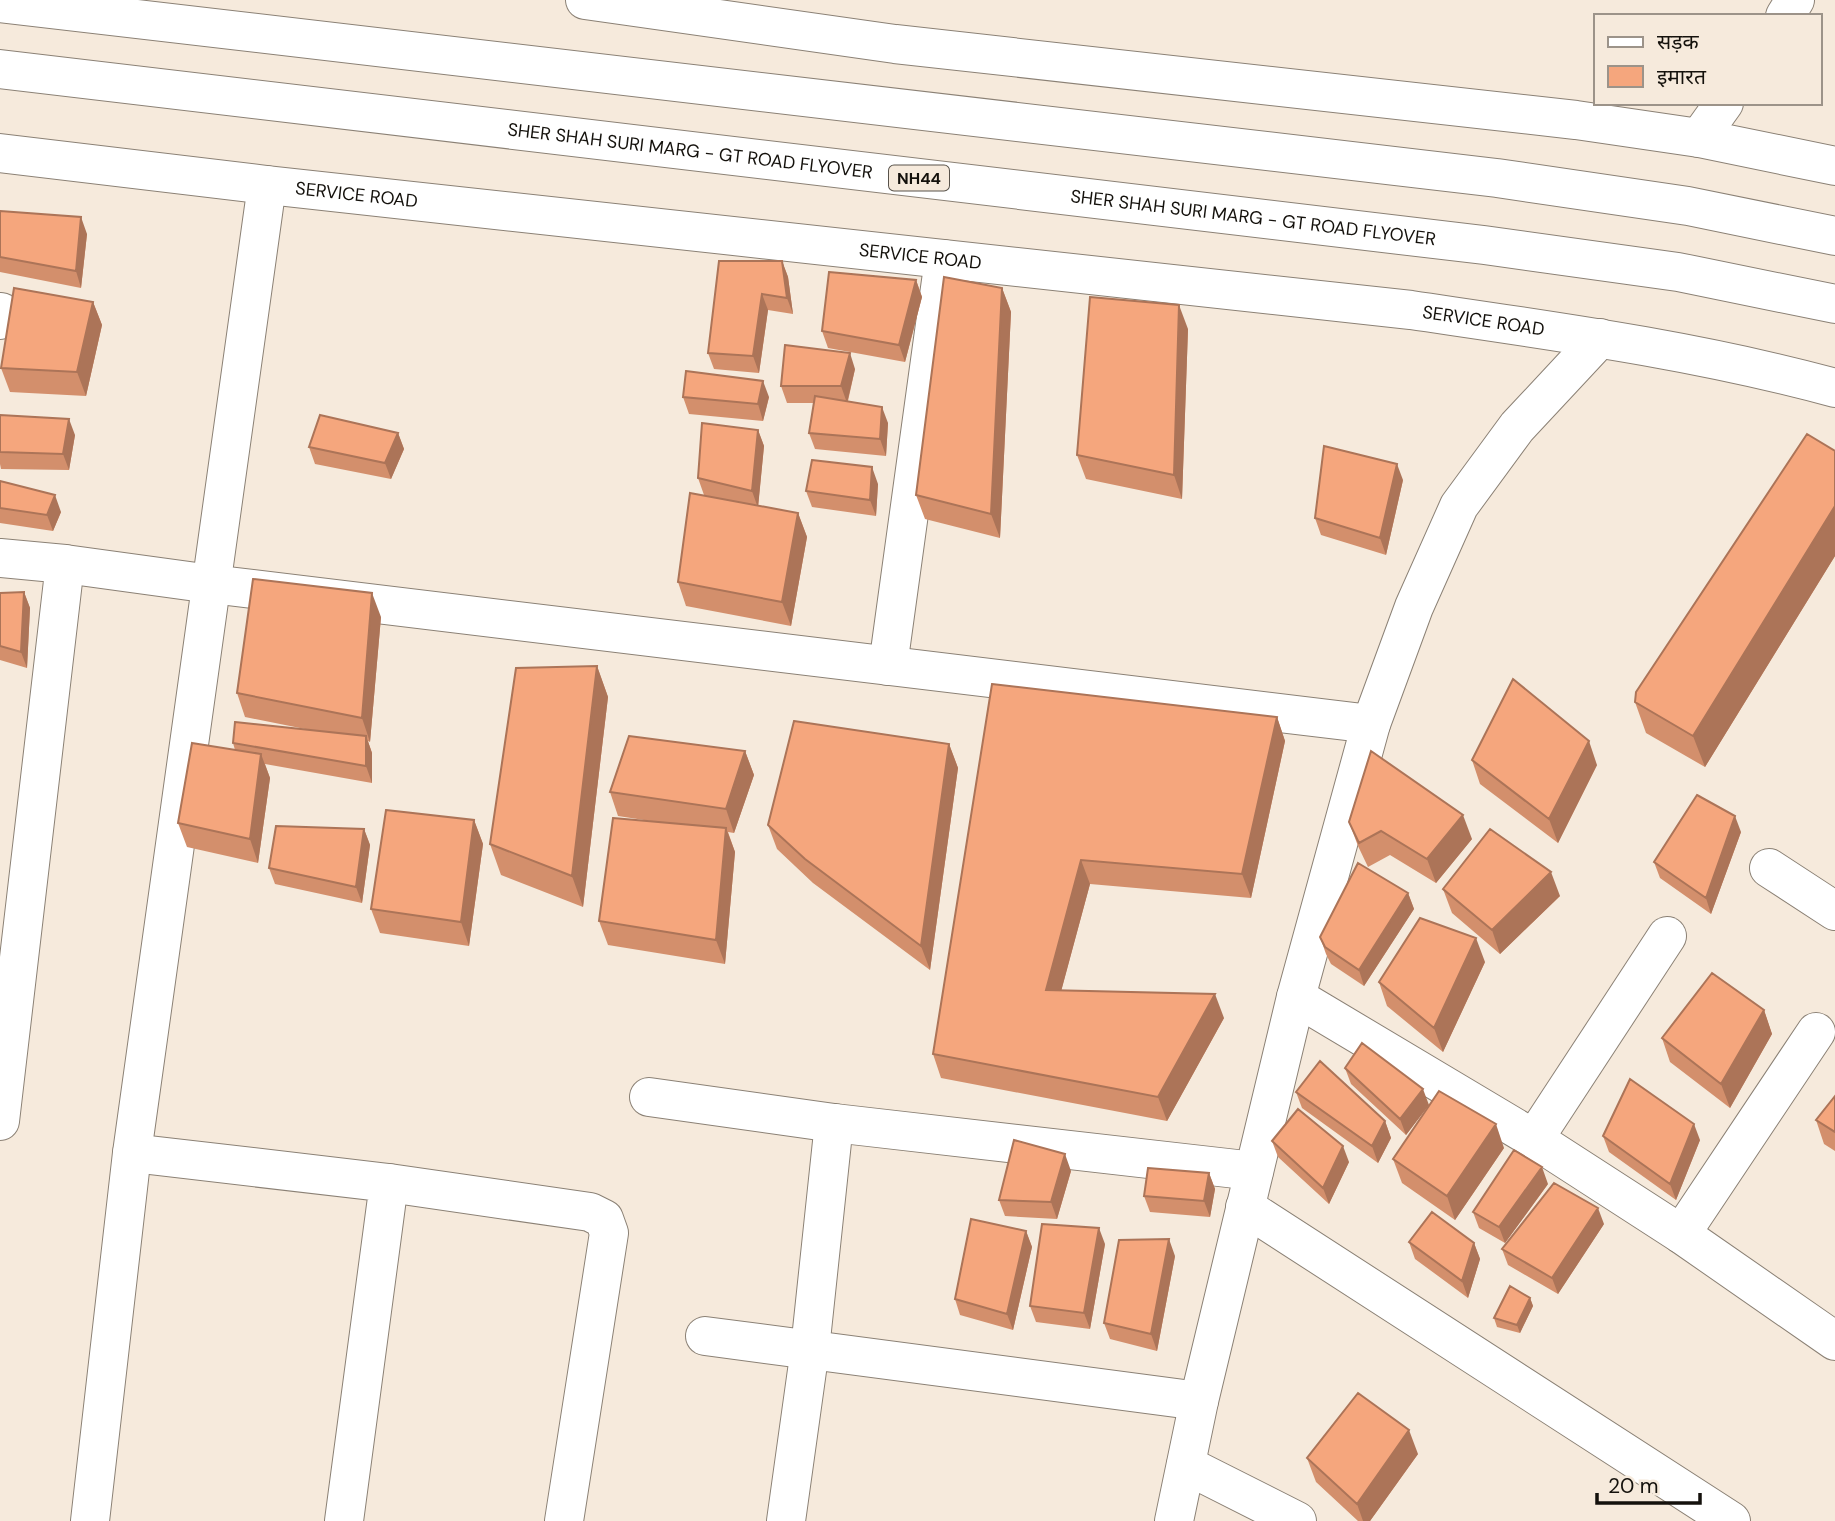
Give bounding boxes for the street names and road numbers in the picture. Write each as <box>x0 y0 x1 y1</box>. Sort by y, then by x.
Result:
street label: SHER SHAH SURI MARG - GT ROAD FLYOVER <box>506 117 874 184</box>
road number: NH44 <box>889 166 949 190</box>
street label: SERVICE ROAD <box>294 176 419 213</box>
street label: SHER SHAH SURI MARG - GT ROAD FLYOVER <box>1069 184 1437 251</box>
street label: SERVICE ROAD <box>858 238 983 275</box>
street label: SERVICE ROAD <box>1421 300 1546 342</box>

